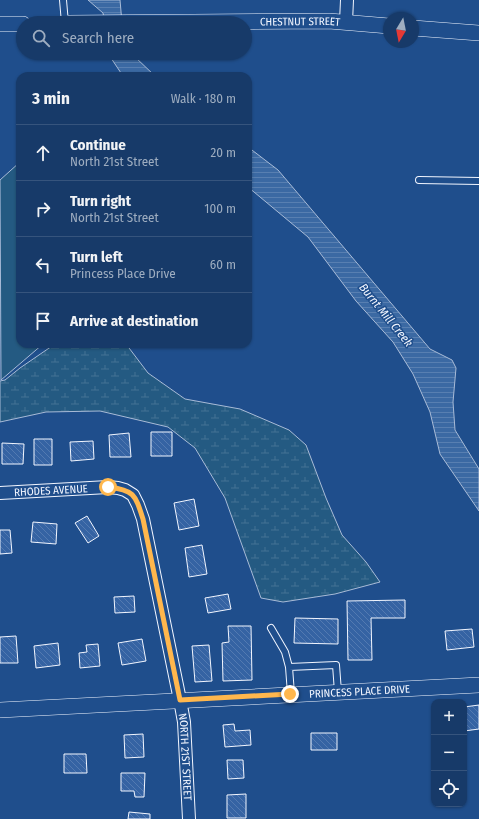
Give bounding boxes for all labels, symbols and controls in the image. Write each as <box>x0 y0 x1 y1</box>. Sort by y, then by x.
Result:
north arrow <box>383 12 419 48</box>
street label: CHESTNUT STREET <box>260 14 342 28</box>
search box <box>16 16 252 60</box>
icon: search <box>30 27 52 49</box>
text: Search here <box>62 29 134 47</box>
text: 3 min <box>32 88 70 109</box>
text: Walk · 180 m <box>171 91 236 106</box>
text: Continue <box>70 136 126 154</box>
icon: ahead <box>32 142 54 164</box>
text: 20 m <box>210 145 236 160</box>
text: North 21st Street <box>70 154 159 169</box>
text: Turn right <box>70 192 131 210</box>
icon: right <box>32 198 54 220</box>
text: 100 m <box>204 201 236 216</box>
text: North 21st Street <box>70 210 159 225</box>
text: Turn left <box>70 248 123 266</box>
icon: left <box>32 254 54 276</box>
text: 60 m <box>210 257 236 272</box>
text: Princess Place Drive <box>70 266 176 281</box>
water label: Burnt Mill Creek <box>356 281 416 350</box>
icon: arrive <box>32 310 54 332</box>
text: Arrive at destination <box>70 312 198 330</box>
route start <box>99 478 117 496</box>
street label: RHODES AVENUE <box>14 482 88 499</box>
street label: PRINCESS PLACE DRIVE <box>309 682 410 700</box>
route end <box>281 685 299 703</box>
map controls <box>431 699 467 807</box>
button: + <box>431 699 467 735</box>
street label: NORTH 21ST STREET <box>176 712 195 802</box>
button: − <box>431 735 467 771</box>
button: locate <box>431 771 467 807</box>

